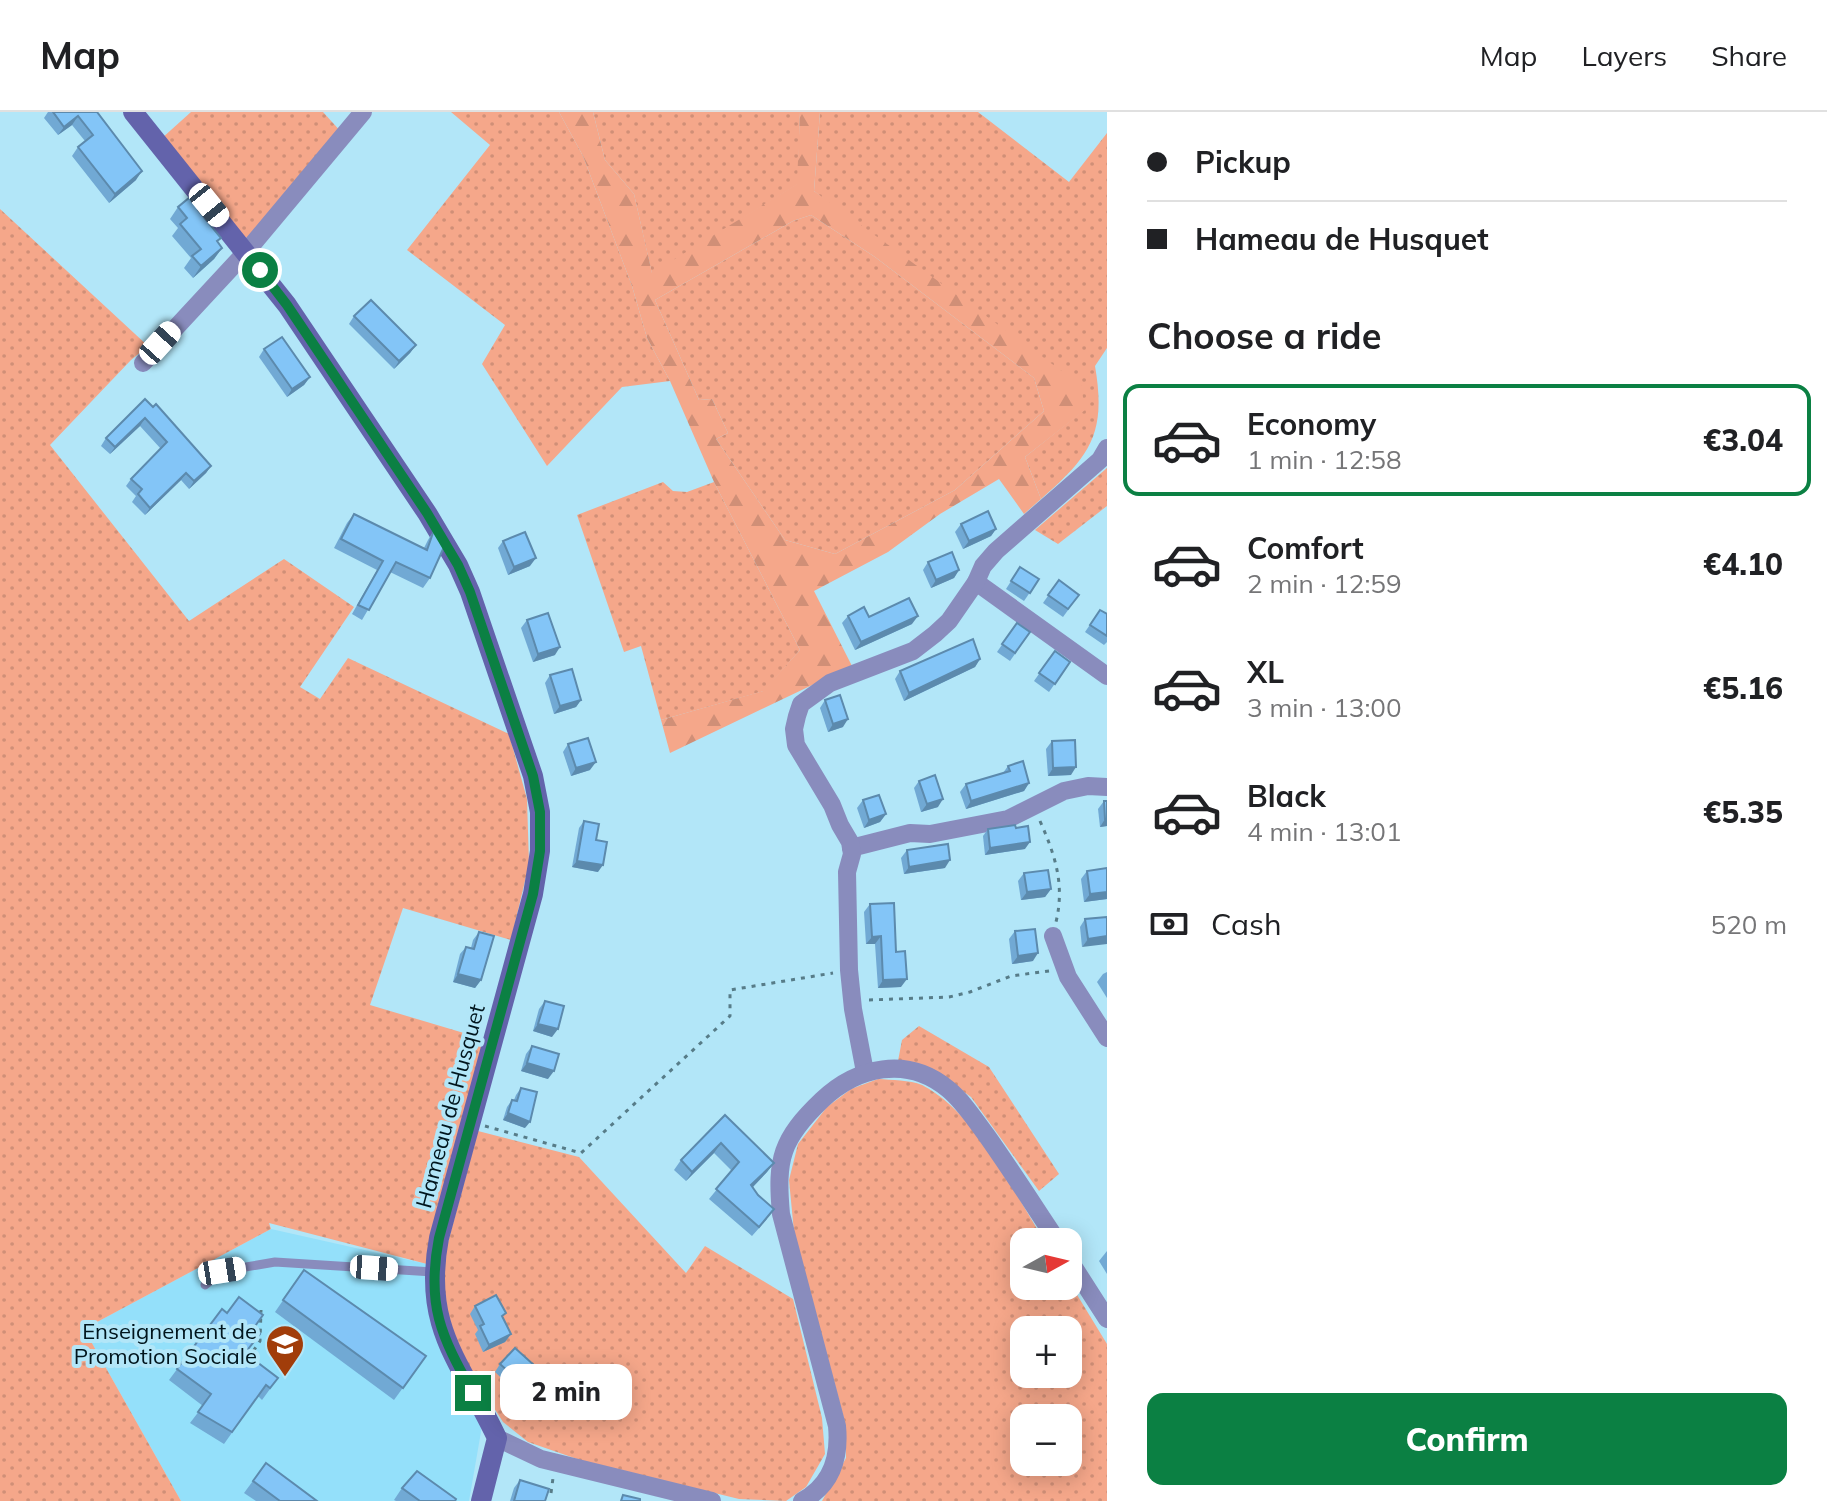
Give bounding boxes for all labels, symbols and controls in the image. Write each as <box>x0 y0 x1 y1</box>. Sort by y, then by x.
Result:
text: Map <box>40 31 120 79</box>
text: Map <box>1480 38 1537 73</box>
text: Layers <box>1581 38 1667 73</box>
text: Share <box>1711 38 1787 73</box>
text: Pickup <box>1195 143 1291 181</box>
car <box>185 179 233 231</box>
text: Hameau de Husquet <box>1195 220 1489 258</box>
route start <box>242 252 278 288</box>
text: Choose a ride <box>1147 313 1381 358</box>
car <box>135 317 185 369</box>
icon: car <box>1151 404 1223 476</box>
text: Economy <box>1247 405 1376 443</box>
text: €3.04 <box>1703 421 1783 459</box>
text: 1 min · 12:58 <box>1247 443 1402 476</box>
icon: car <box>1151 528 1223 600</box>
text: Comfort <box>1247 529 1364 567</box>
text: €4.10 <box>1703 545 1783 583</box>
text: 2 min · 12:59 <box>1247 567 1402 600</box>
icon: car <box>1151 652 1223 724</box>
text: XL <box>1247 653 1284 691</box>
text: €5.16 <box>1703 669 1783 707</box>
text: 3 min · 13:00 <box>1247 691 1402 724</box>
icon: car <box>1151 776 1223 848</box>
text: Black <box>1247 777 1326 815</box>
text: €5.35 <box>1703 793 1783 831</box>
text: 4 min · 13:01 <box>1247 815 1402 848</box>
icon: cash <box>1147 902 1191 946</box>
text: Cash <box>1211 905 1282 943</box>
text: 520 m <box>1711 908 1787 941</box>
street label: Hameau de Husquet <box>409 1001 491 1211</box>
north arrow <box>1010 1228 1082 1300</box>
map controls <box>1010 1228 1082 1476</box>
car <box>349 1254 399 1282</box>
car <box>196 1255 248 1287</box>
button: + <box>1010 1316 1082 1388</box>
place label: Enseignement de Promotion Sociale <box>74 1317 257 1370</box>
school or university icon: Enseignement de Promotion Sociale <box>264 1323 306 1378</box>
callout: 2 min <box>501 1365 633 1421</box>
route end <box>455 1375 491 1411</box>
text: 2 min <box>531 1375 601 1408</box>
button: Confirm <box>1147 1393 1787 1485</box>
button: − <box>1010 1404 1082 1476</box>

